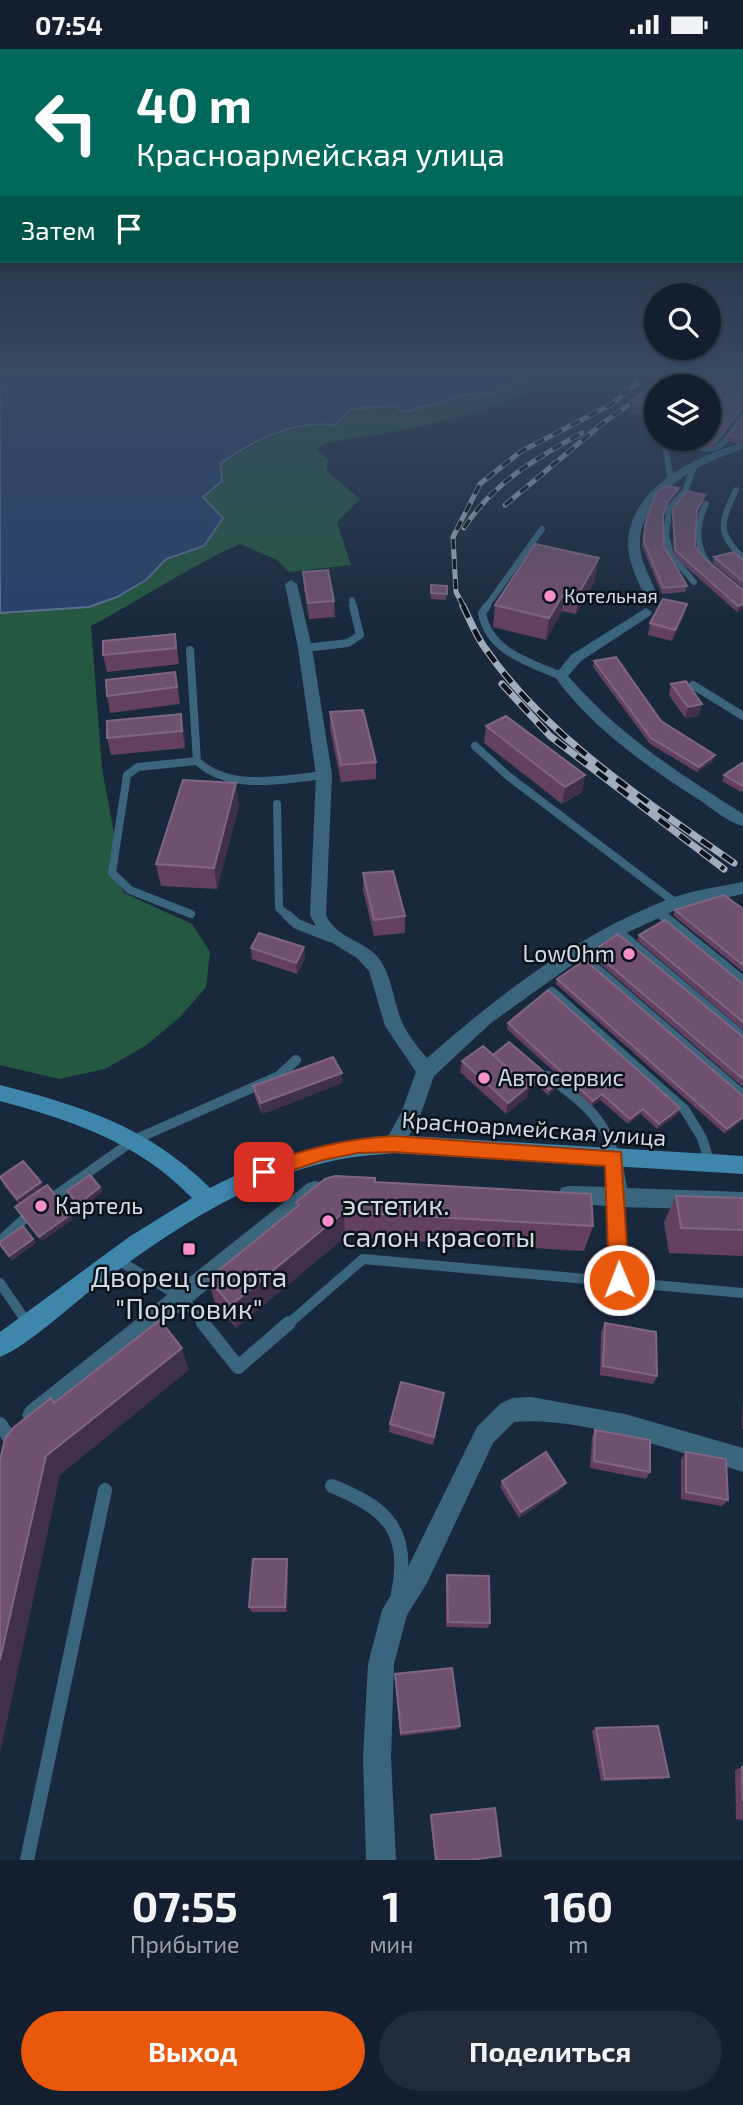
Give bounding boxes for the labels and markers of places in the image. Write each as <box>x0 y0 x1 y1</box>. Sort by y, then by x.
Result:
place label: Котельная <box>564 584 658 607</box>
marker: Котельная <box>542 588 558 604</box>
place label: LowOhm <box>522 939 615 967</box>
marker: LowOhm <box>621 946 637 962</box>
place label: Автосервис <box>498 1063 624 1091</box>
marker: Автосервис <box>476 1070 492 1086</box>
pin <box>234 1142 294 1202</box>
place label: эстетик. салон красоты <box>342 1187 536 1253</box>
place label: Картель <box>55 1191 143 1219</box>
marker: Картель <box>33 1198 49 1214</box>
marker: эстетик. салон красоты <box>320 1213 336 1229</box>
marker: Дворец спорта "Портовик" <box>181 1241 197 1257</box>
place label: Дворец спорта "Портовик" <box>91 1259 287 1325</box>

